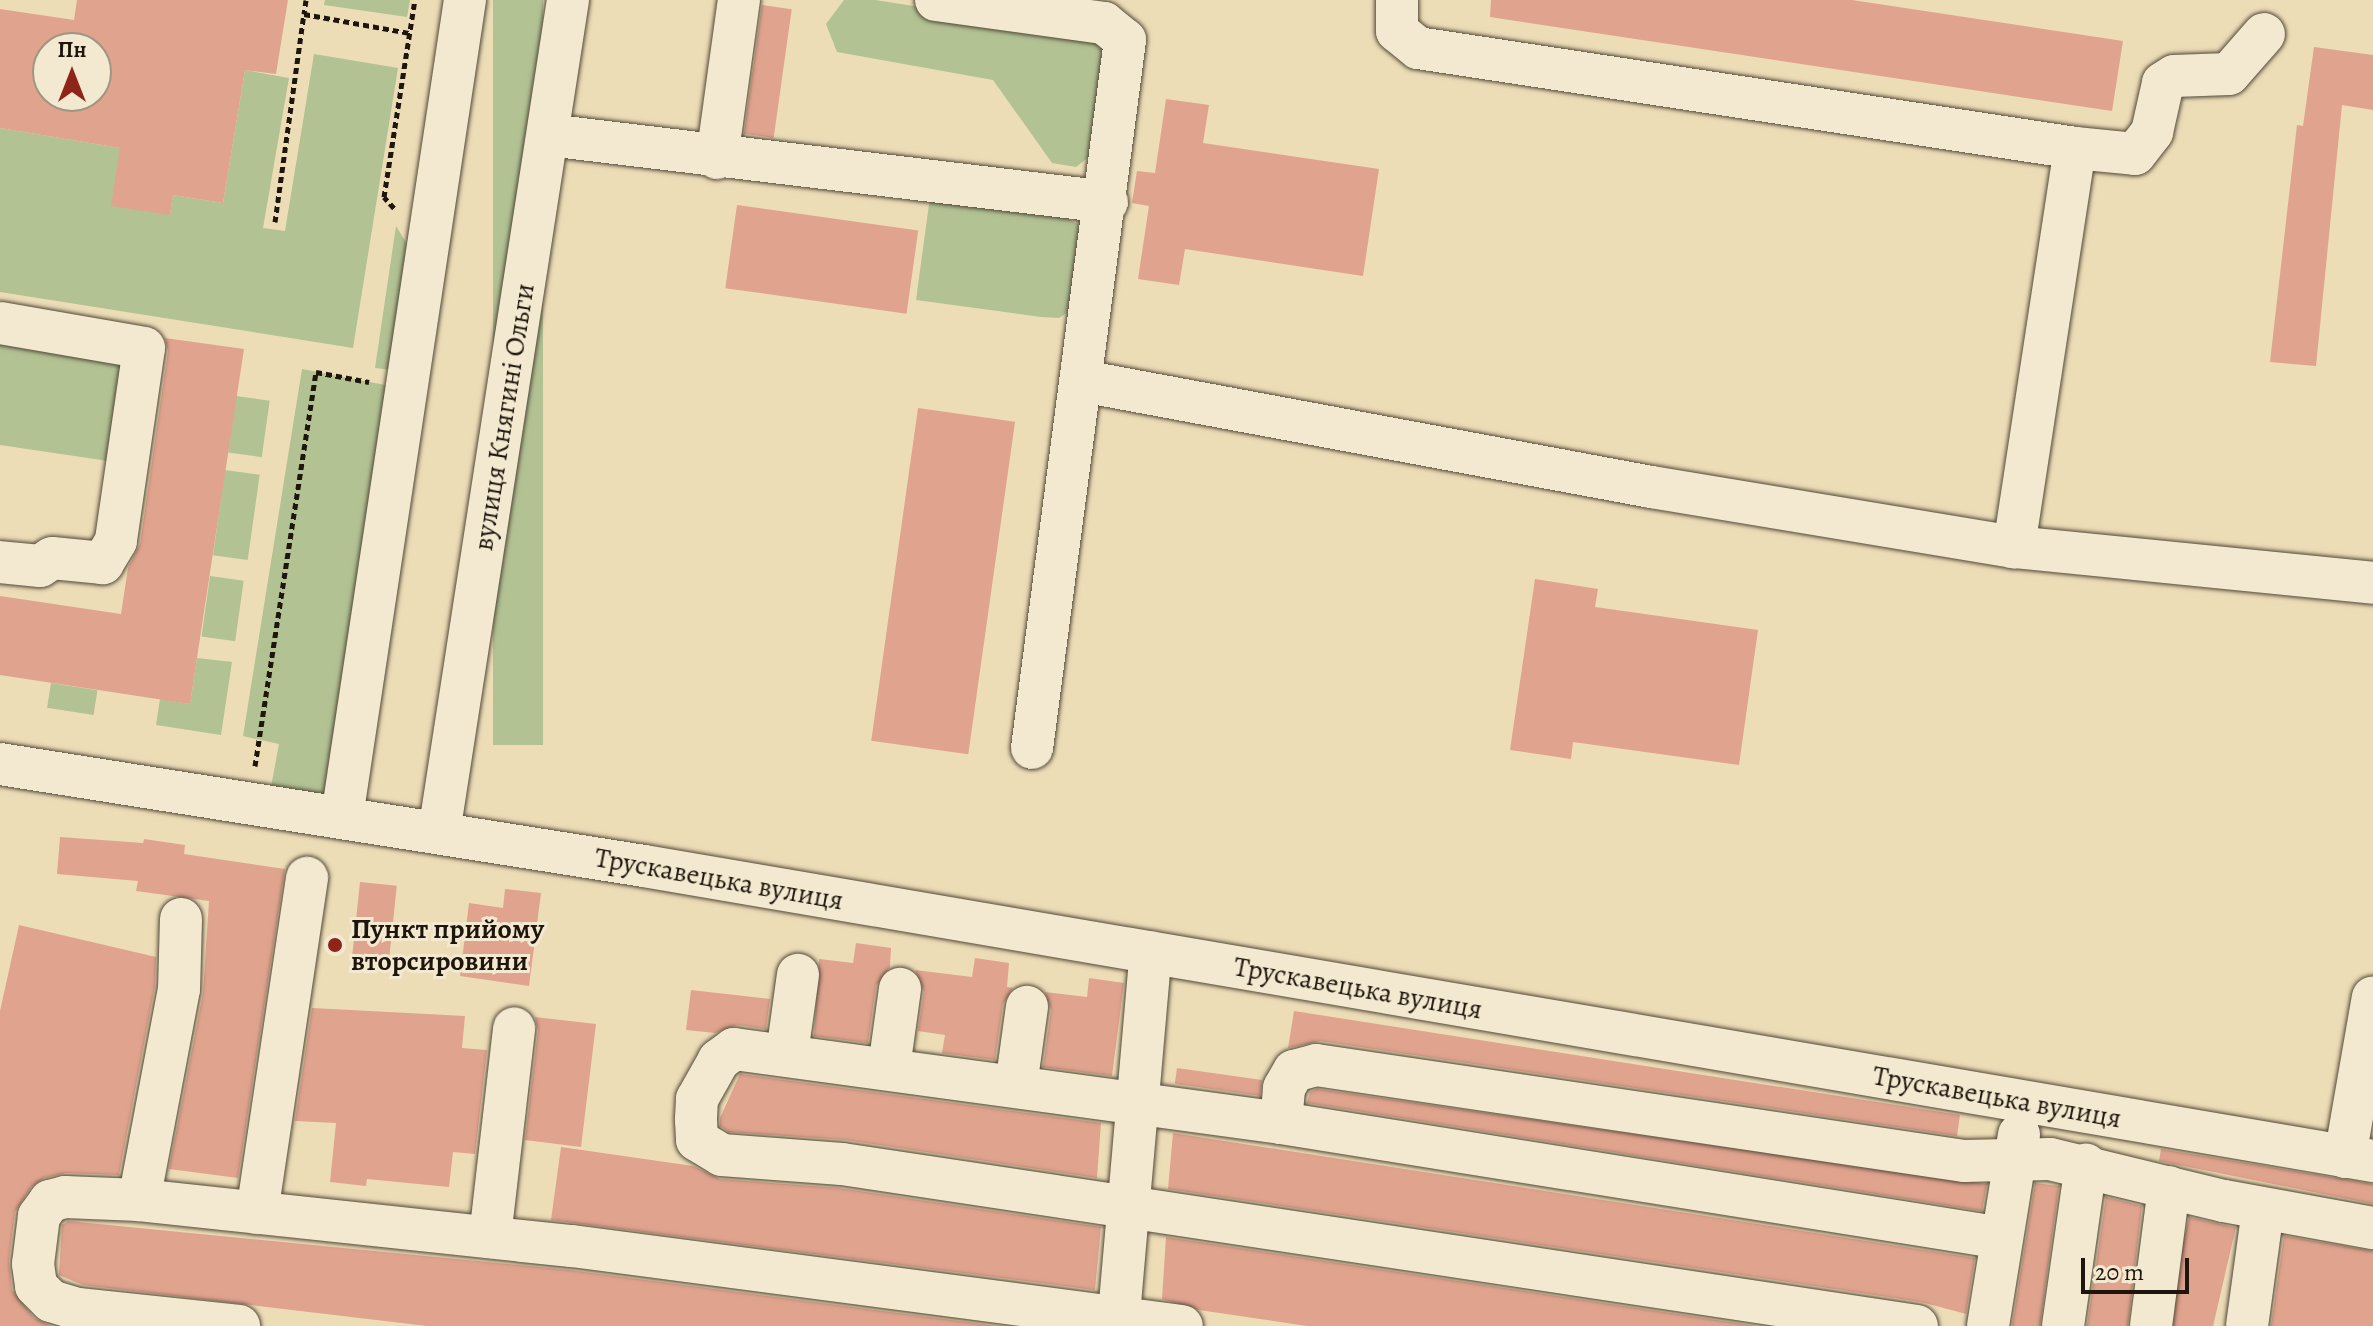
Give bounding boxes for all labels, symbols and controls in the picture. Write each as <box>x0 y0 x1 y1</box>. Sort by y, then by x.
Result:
north arrow <box>32 32 112 112</box>
text: Пн <box>58 35 86 65</box>
street label: вулиця Княгині Ольги <box>466 281 542 553</box>
street label: Трускавецька вулиця <box>592 841 846 917</box>
place label: Пункт прийому вторсировини <box>351 912 544 978</box>
marker: Пункт прийому вторсировини <box>326 936 344 954</box>
street label: Трускавецька вулиця <box>1231 950 1485 1026</box>
street label: Трускавецька вулиця <box>1870 1059 2124 1135</box>
scale bar <box>2085 1242 2193 1292</box>
text: 20 m <box>2095 1256 2144 1288</box>

